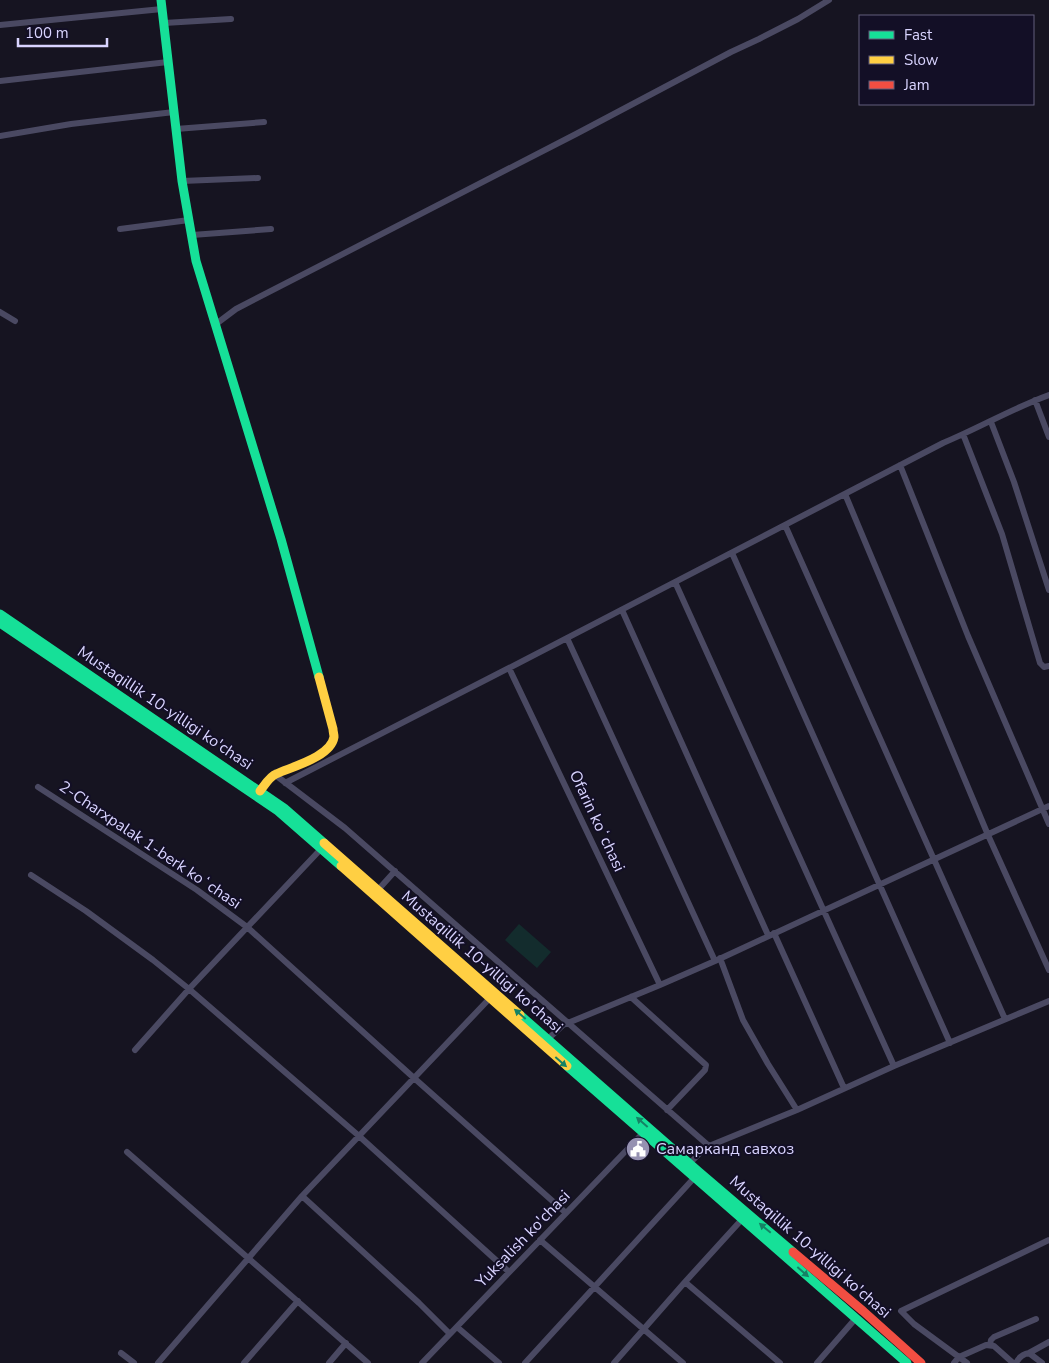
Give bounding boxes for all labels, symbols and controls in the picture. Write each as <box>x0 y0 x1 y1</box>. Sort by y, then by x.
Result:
scale bar <box>18 15 106 47</box>
legend <box>859 15 1034 105</box>
text: 100 m <box>25 23 69 43</box>
text: Fast <box>904 25 933 45</box>
text: Slow <box>904 50 939 70</box>
text: Jam <box>903 75 930 95</box>
street label: Mustaqillik 10-yilligi ko'chasi <box>73 641 257 775</box>
street label: Ofarin koʻchasi <box>564 767 630 875</box>
street label: 2-Charxpalak 1-berk koʻchasi <box>55 776 245 914</box>
street label: Mustaqillik 10-yilligi ko'chasi <box>397 886 567 1038</box>
one-way arrow <box>514 1009 527 1020</box>
one-way arrow <box>555 1056 568 1067</box>
one-way arrow <box>636 1116 649 1127</box>
public building icon: Самарканд савхоз <box>625 1136 651 1162</box>
place label: Самарканд савхоз <box>656 1138 794 1160</box>
street label: Mustaqillik 10-yilligi ko'chasi <box>725 1171 895 1323</box>
street label: Yuksalish ko'chasi <box>470 1186 575 1293</box>
one-way arrow <box>759 1223 771 1234</box>
one-way arrow <box>796 1266 809 1277</box>

